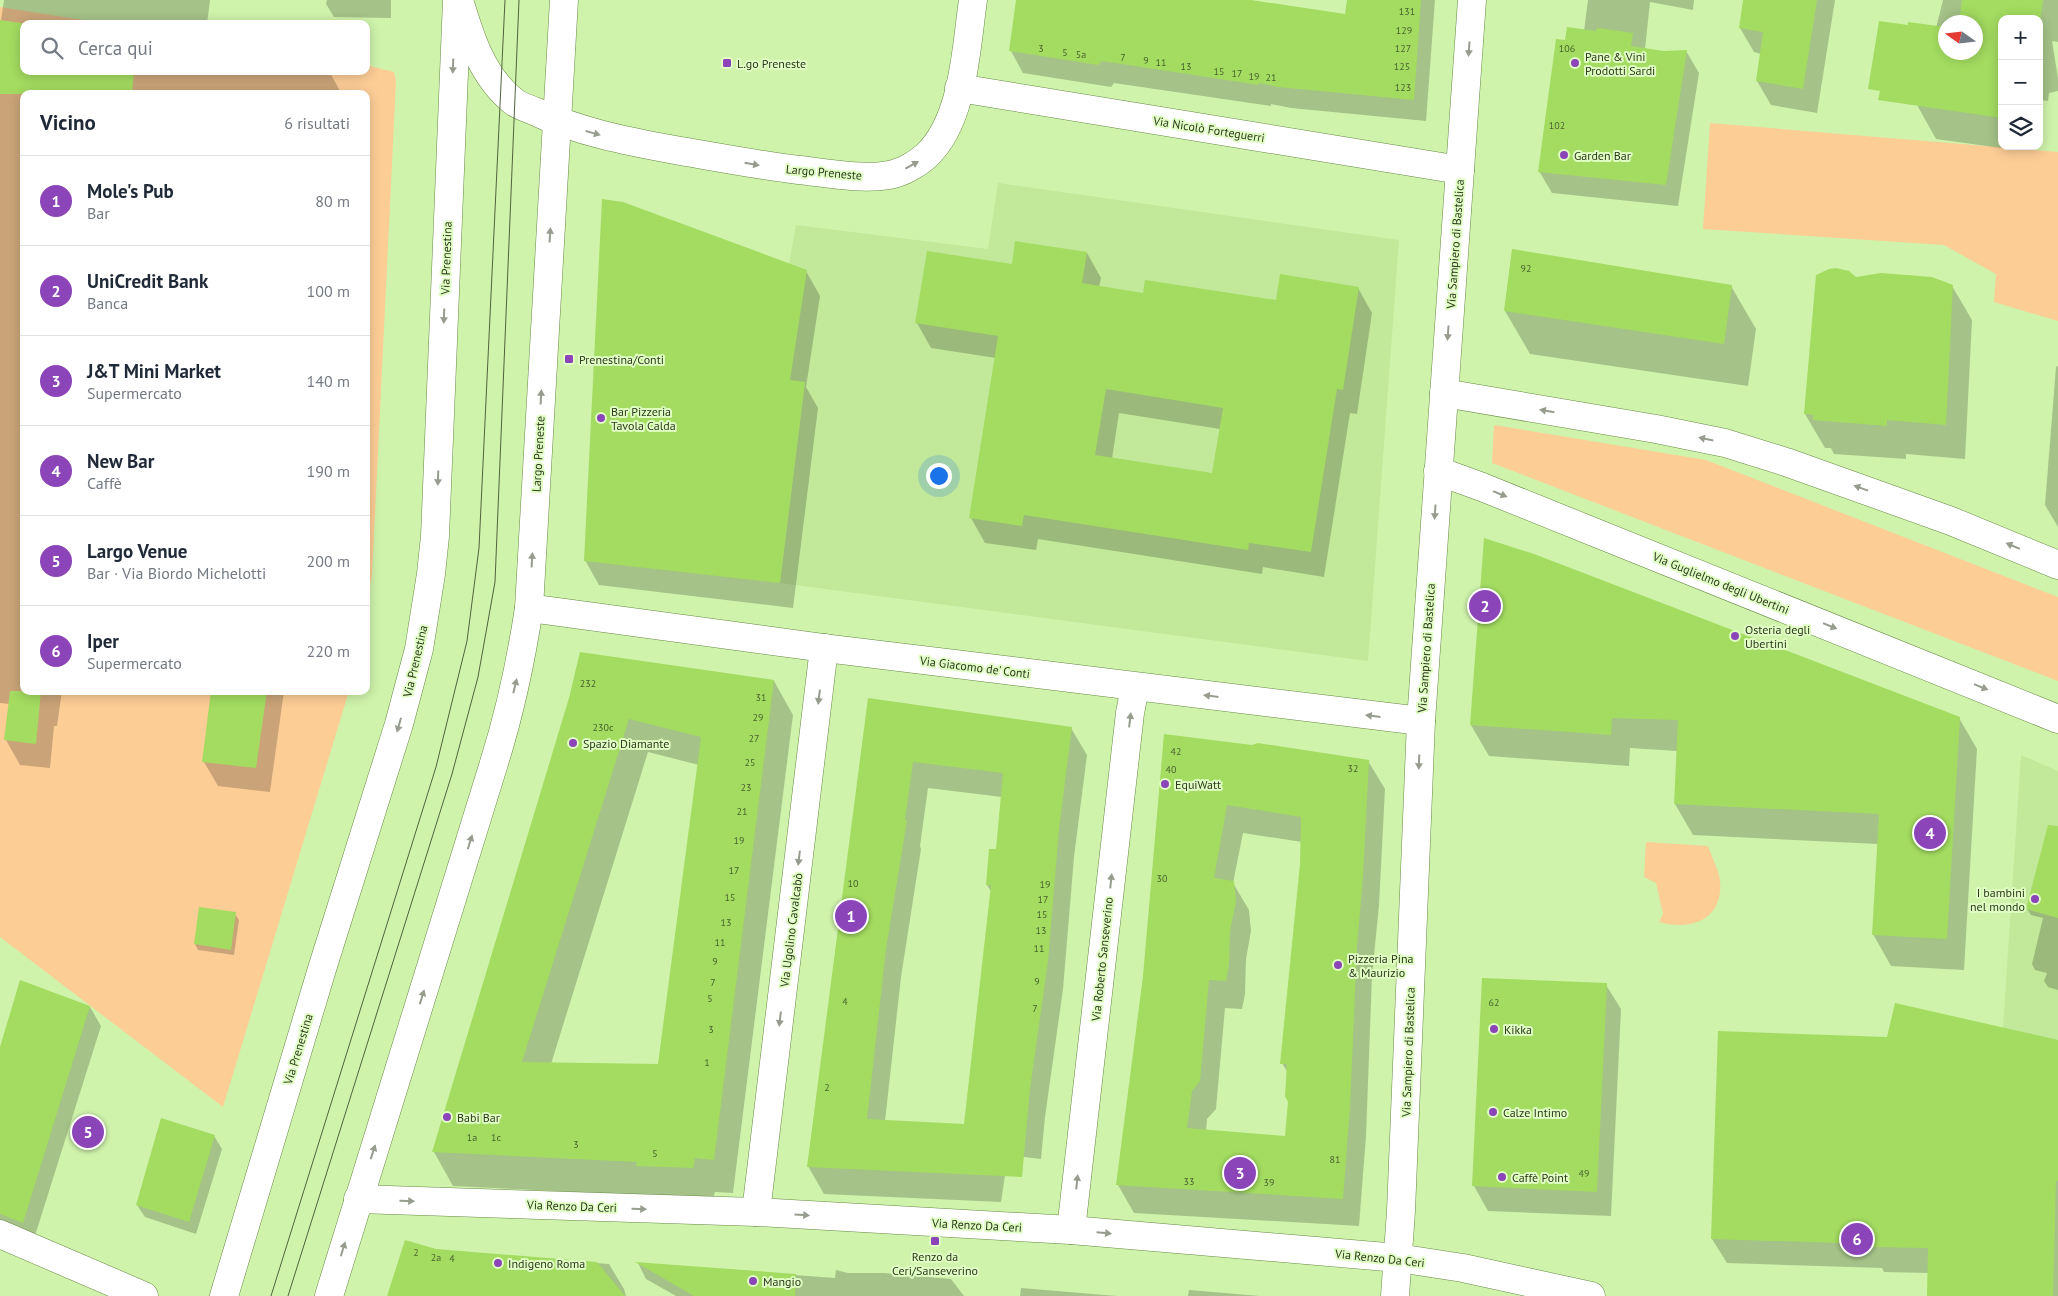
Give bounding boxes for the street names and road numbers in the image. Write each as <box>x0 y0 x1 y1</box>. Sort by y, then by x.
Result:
street label: Via Nicolò Forteguerri <box>1151 113 1266 145</box>
street label: Largo Preneste <box>785 161 863 183</box>
street label: Via Sampiero di Bastelica <box>1443 179 1467 310</box>
street label: Via Prenestina <box>437 221 455 296</box>
street label: Largo Preneste <box>529 416 547 492</box>
street label: Via Guglielmo degli Ubertini <box>1650 548 1791 617</box>
street label: Via Sampiero di Bastelica <box>1414 583 1438 714</box>
street label: Via Prenestina <box>399 624 431 699</box>
street label: Via Giacomo de' Conti <box>918 653 1031 681</box>
street label: Via Ugolino Cavalcabò <box>776 872 805 989</box>
street label: Via Roberto Sanseverino <box>1088 896 1116 1023</box>
street label: Via Sampiero di Bastelica <box>1398 987 1418 1118</box>
street label: Via Prenestina <box>280 1012 316 1087</box>
street label: Via Renzo Da Ceri <box>526 1197 617 1215</box>
street label: Via Renzo Da Ceri <box>931 1215 1022 1235</box>
street label: Via Renzo Da Ceri <box>1333 1246 1426 1270</box>

